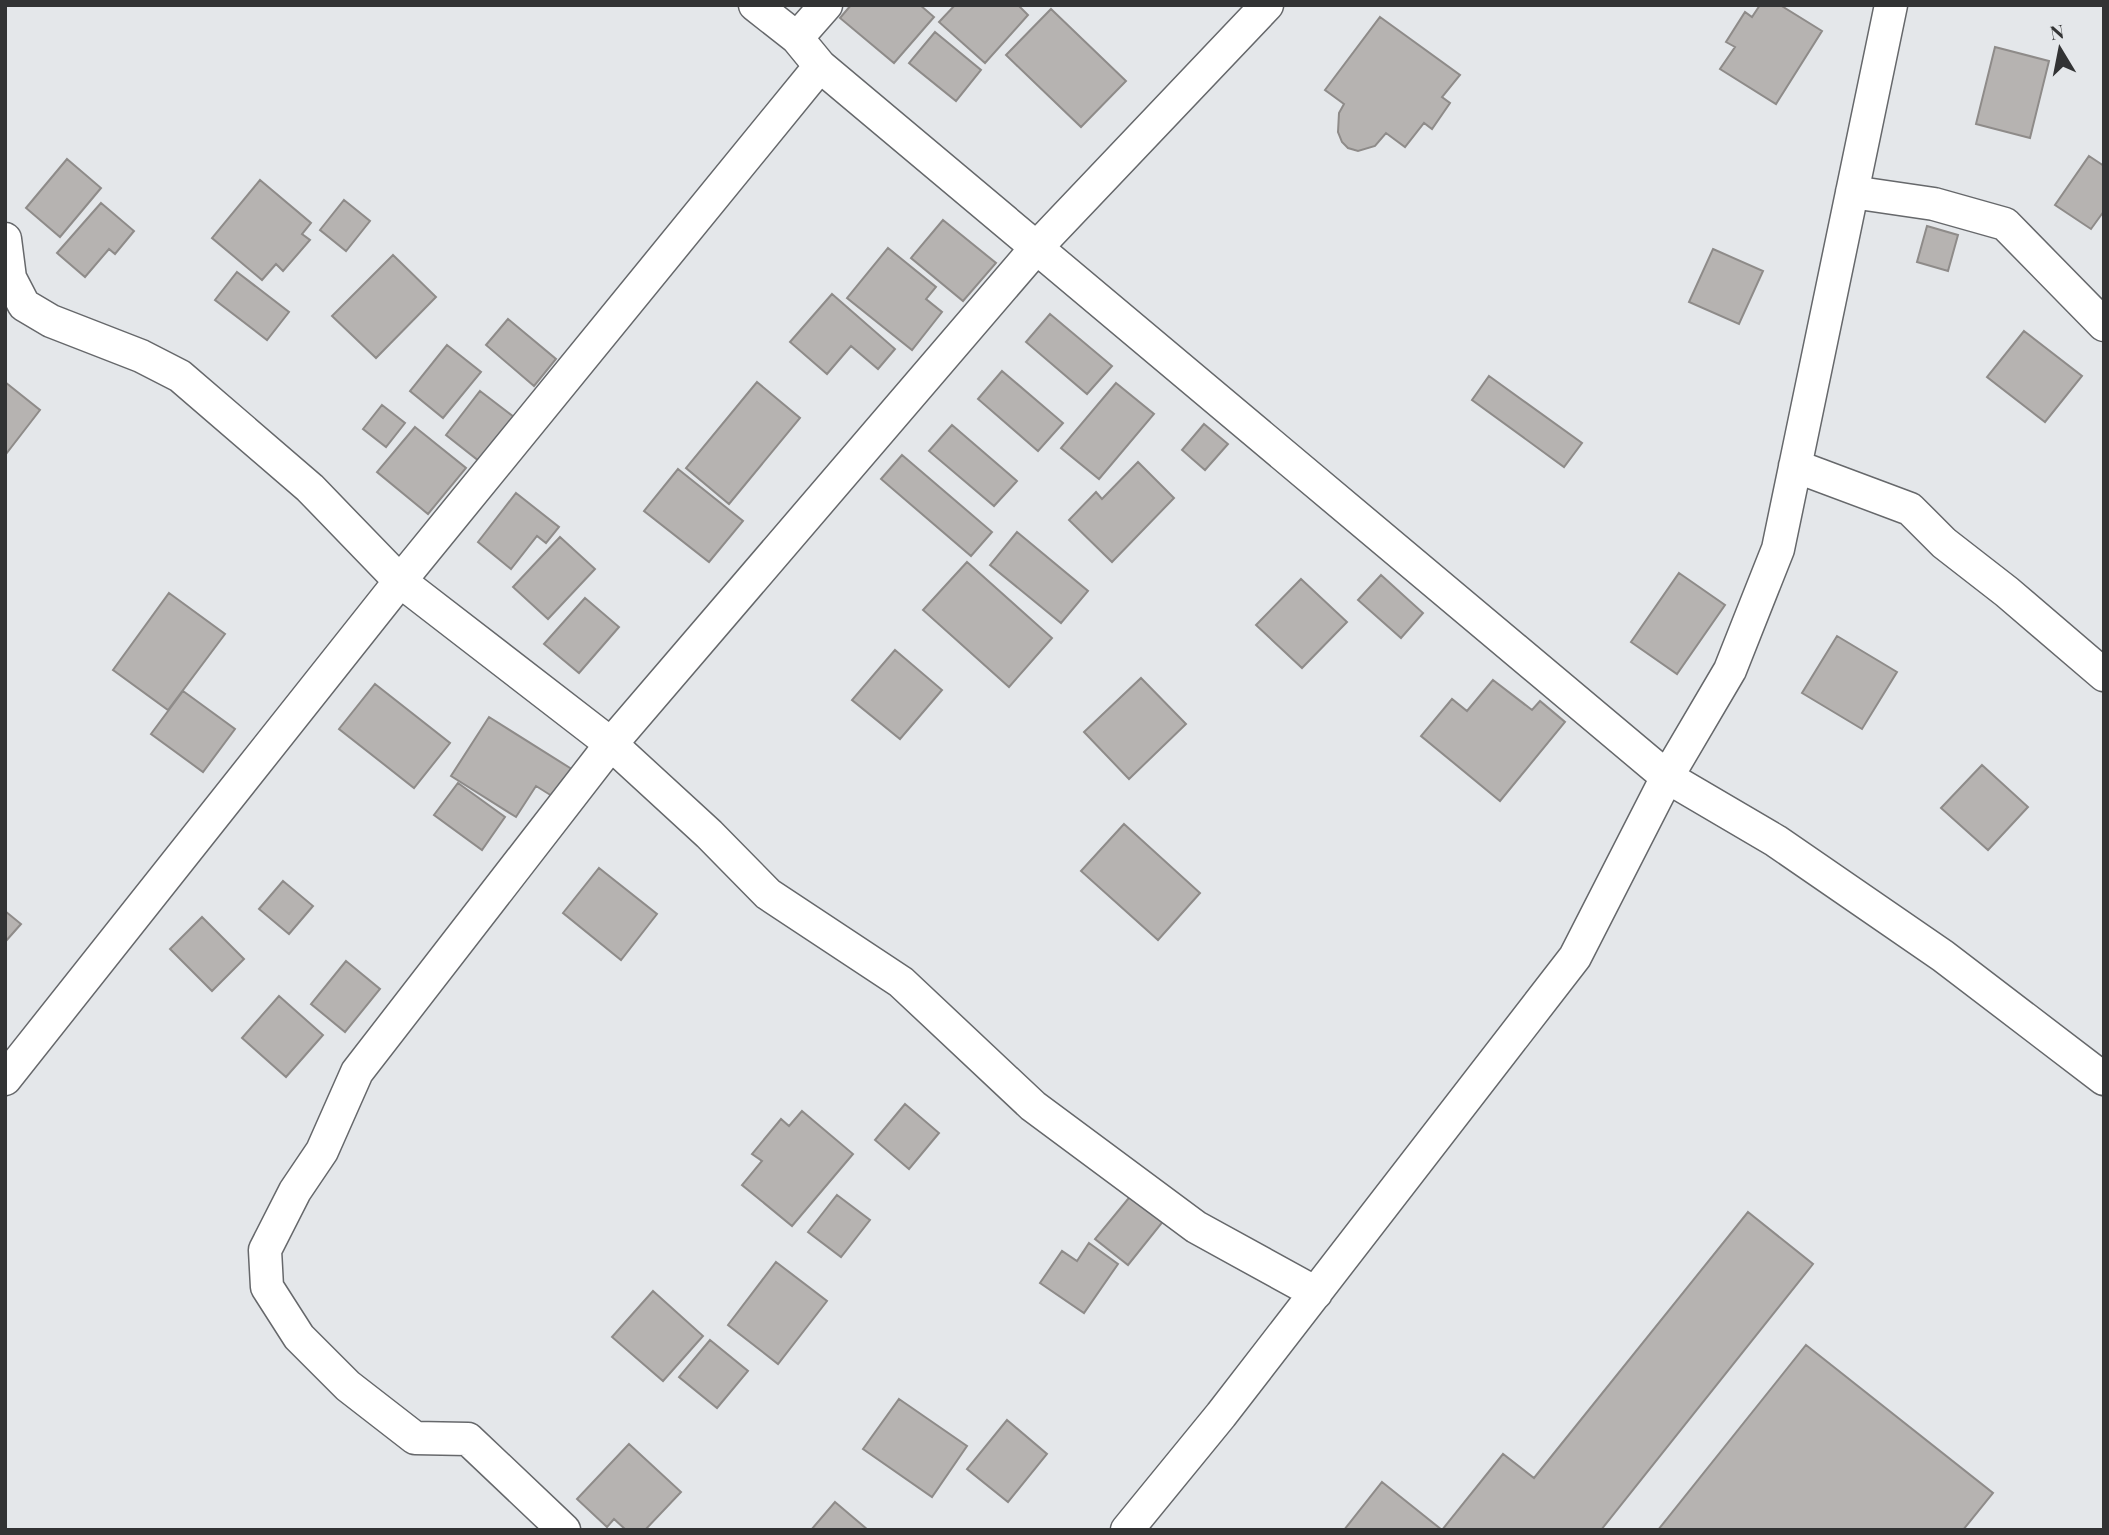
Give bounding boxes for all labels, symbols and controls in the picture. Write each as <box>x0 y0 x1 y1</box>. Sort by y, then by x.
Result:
north arrow <box>2025 14 2095 84</box>
text: N <box>2048 17 2066 45</box>

